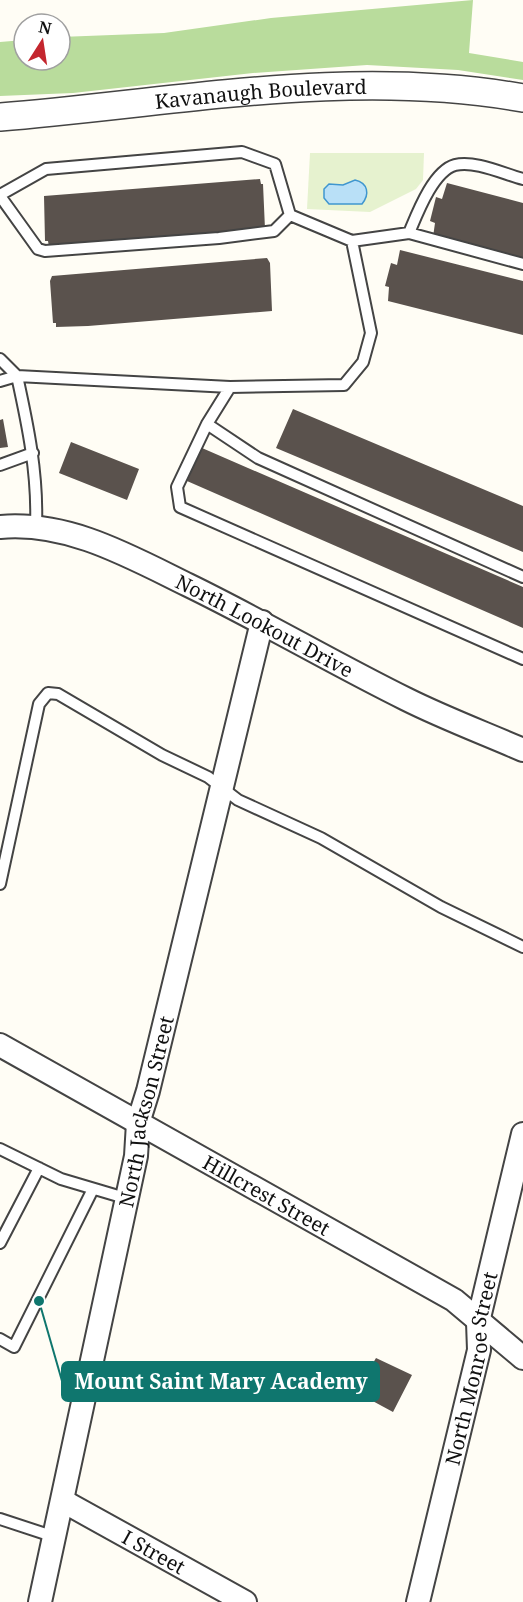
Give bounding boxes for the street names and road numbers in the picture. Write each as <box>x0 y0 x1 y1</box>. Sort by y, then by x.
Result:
street label: Kavanaugh Boulevard <box>153 72 367 114</box>
street label: North Lookout Drive <box>171 568 358 683</box>
street label: North Jackson Street <box>112 1013 179 1210</box>
street label: Hillcrest Street <box>198 1148 335 1241</box>
street label: North Monroe Street <box>438 1269 503 1468</box>
street label: I Street <box>117 1523 190 1580</box>

